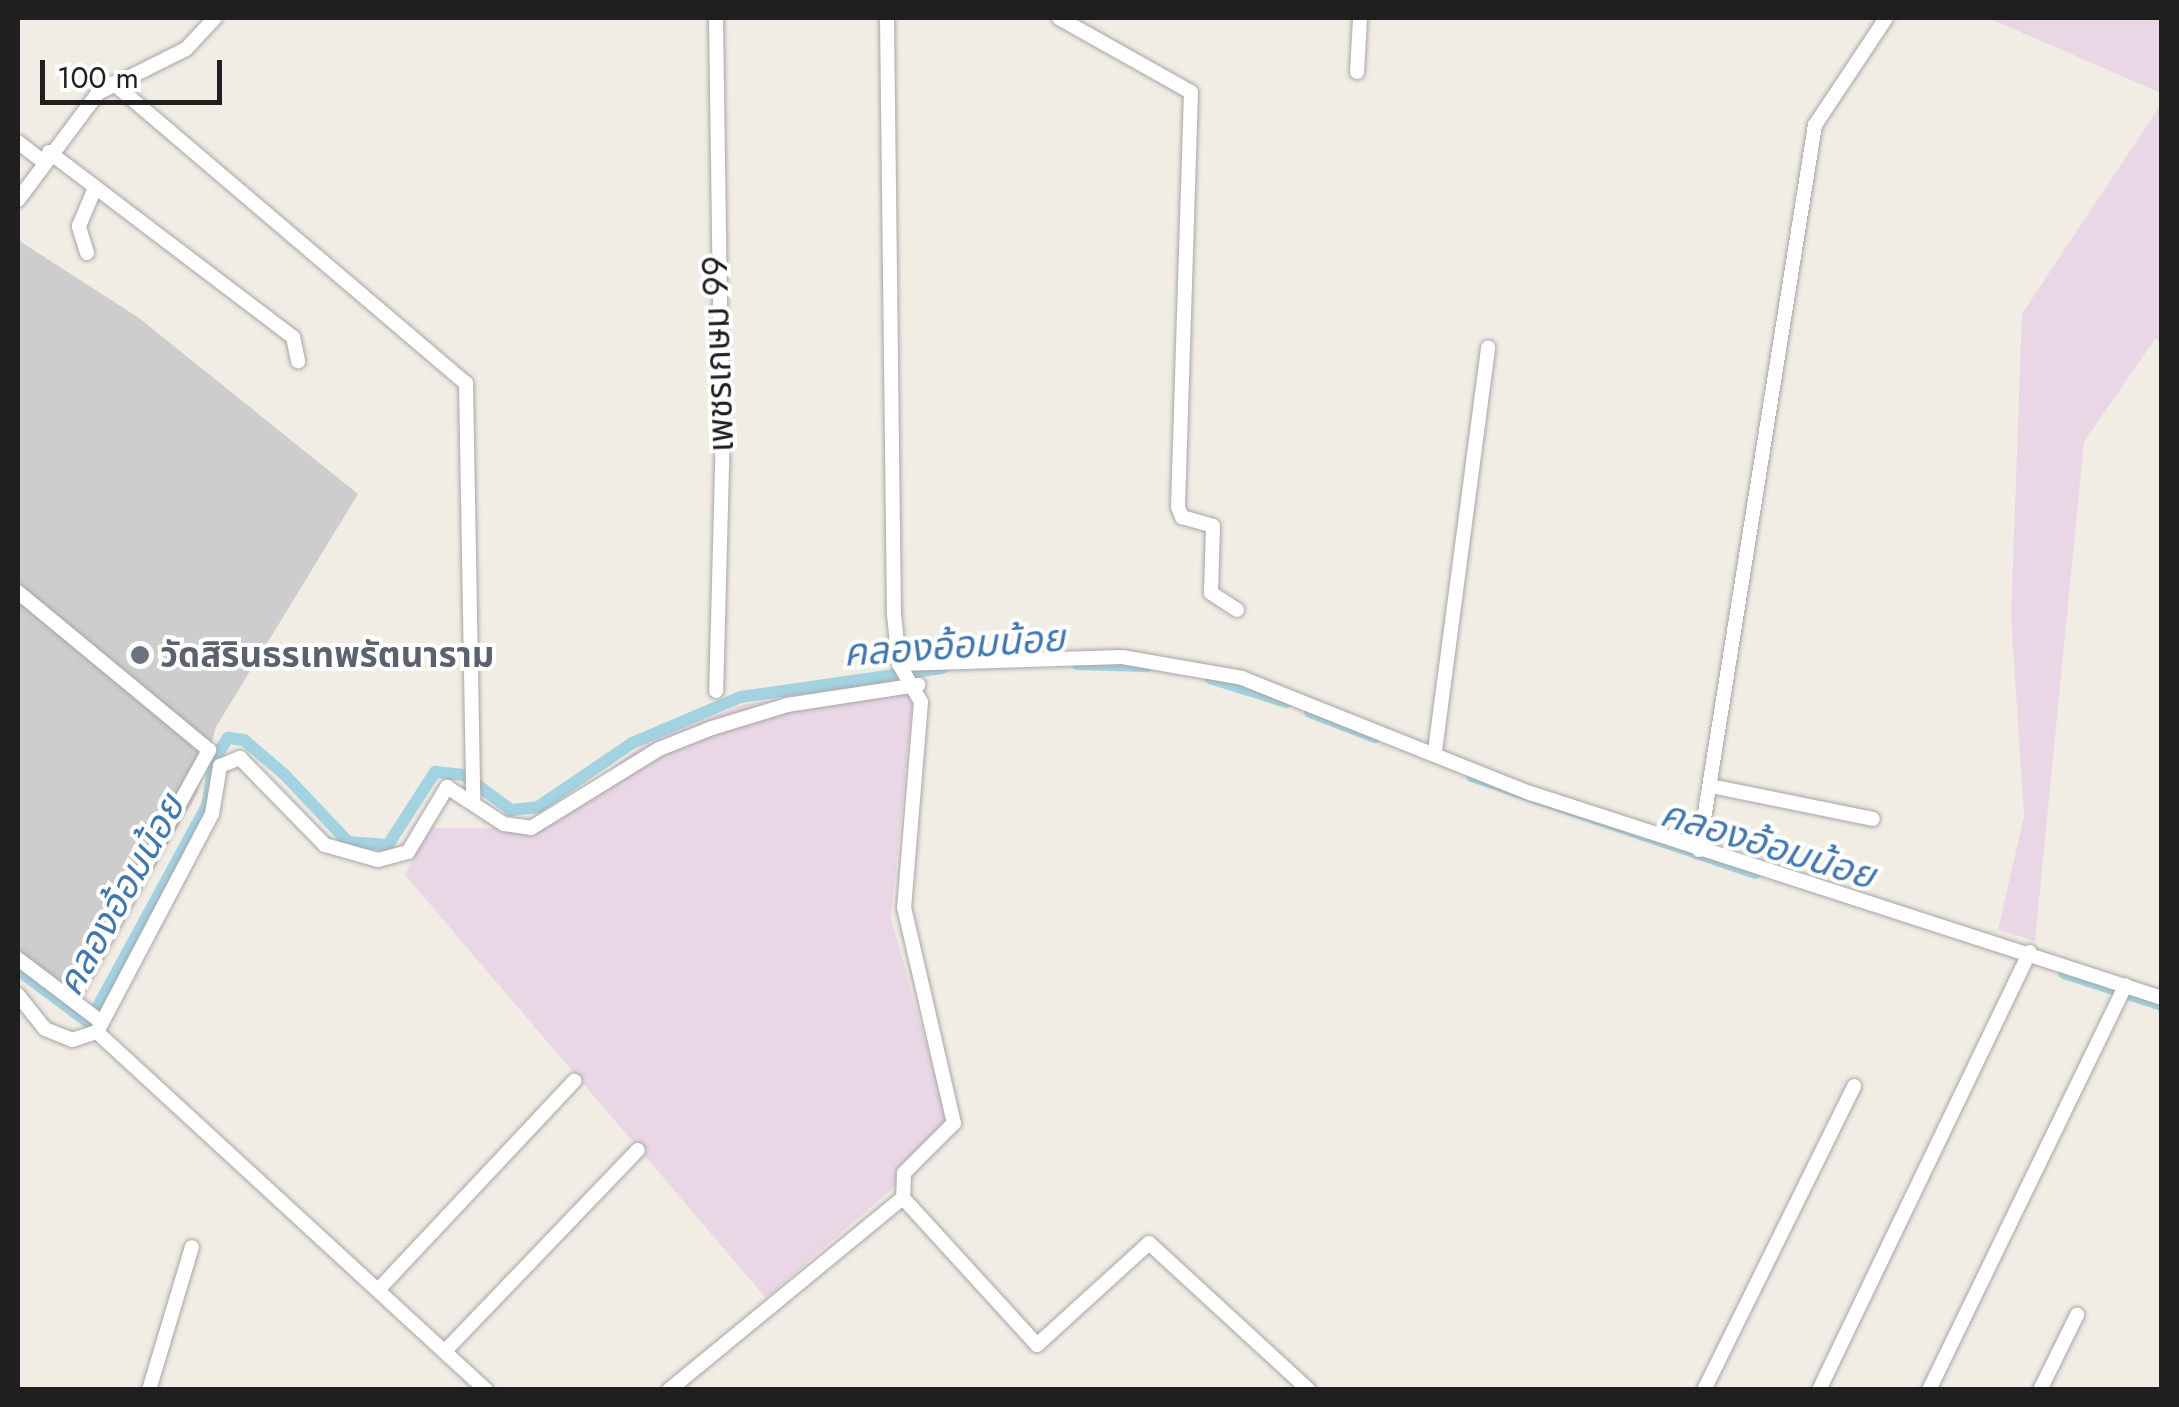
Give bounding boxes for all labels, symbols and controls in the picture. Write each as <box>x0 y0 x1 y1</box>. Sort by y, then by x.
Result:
scale bar <box>45 40 228 102</box>
text: 100 m <box>57 56 139 99</box>
street label: เพชรเกษม 99 <box>694 255 742 453</box>
water label: คลองอ้อมน้อย <box>842 615 1066 675</box>
place label: วัดสิรินธรเทพรัตนาราม <box>160 634 494 676</box>
marker: วัดสิรินธรเทพรัตนาราม <box>129 644 151 666</box>
water label: คลองอ้อมน้อย <box>46 787 194 1003</box>
water label: คลองอ้อมน้อย <box>1655 790 1881 898</box>

